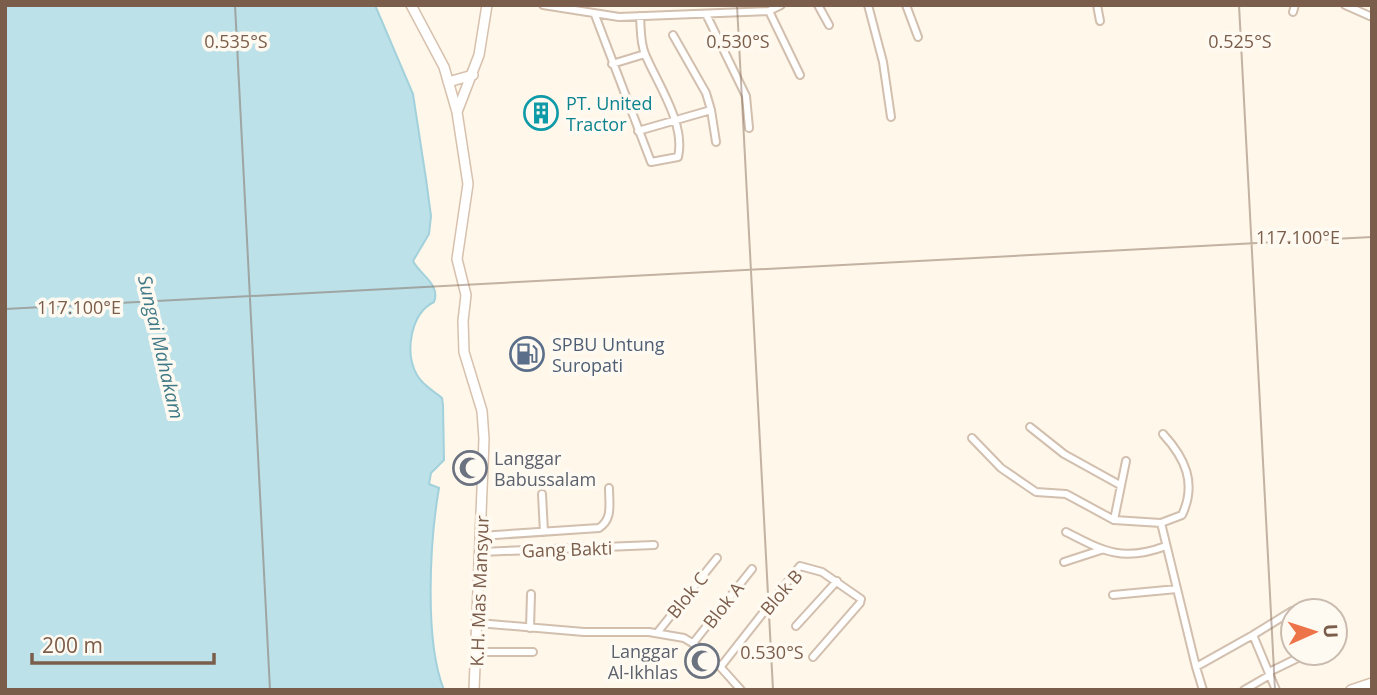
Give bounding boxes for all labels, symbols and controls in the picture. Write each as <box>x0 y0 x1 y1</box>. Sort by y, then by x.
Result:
text: 0.535°S <box>204 29 268 53</box>
text: 0.530°S <box>706 29 770 53</box>
text: 0.525°S <box>1208 29 1272 53</box>
place label: PT. United Tractor <box>566 91 652 136</box>
building icon: PT. United Tractor <box>522 94 560 132</box>
text: 117.100°E <box>1256 225 1340 249</box>
water label: Sungai Mahakam <box>132 273 190 421</box>
text: 117.100°E <box>37 295 121 319</box>
place label: SPBU Untung Suropati <box>552 332 665 377</box>
fuel station icon: SPBU Untung Suropati <box>508 335 546 373</box>
place label: Langgar Babussalam <box>494 446 596 491</box>
mosque icon: Langgar Babussalam <box>451 449 489 487</box>
street label: K.H. Mas Mansyur <box>464 514 494 667</box>
street label: Gang Bakti <box>521 535 613 563</box>
street label: Blok B <box>755 564 807 620</box>
street label: Blok C <box>661 567 713 623</box>
street label: Blok A <box>697 576 749 633</box>
north arrow <box>1279 597 1349 667</box>
scale bar <box>32 622 214 666</box>
text: U <box>1318 623 1344 639</box>
text: 200 m <box>42 631 103 659</box>
place label: Langgar Al-Ikhlas <box>608 639 679 684</box>
text: 0.530°S <box>740 640 804 664</box>
mosque icon: Langgar Al-Ikhlas <box>683 642 721 680</box>

